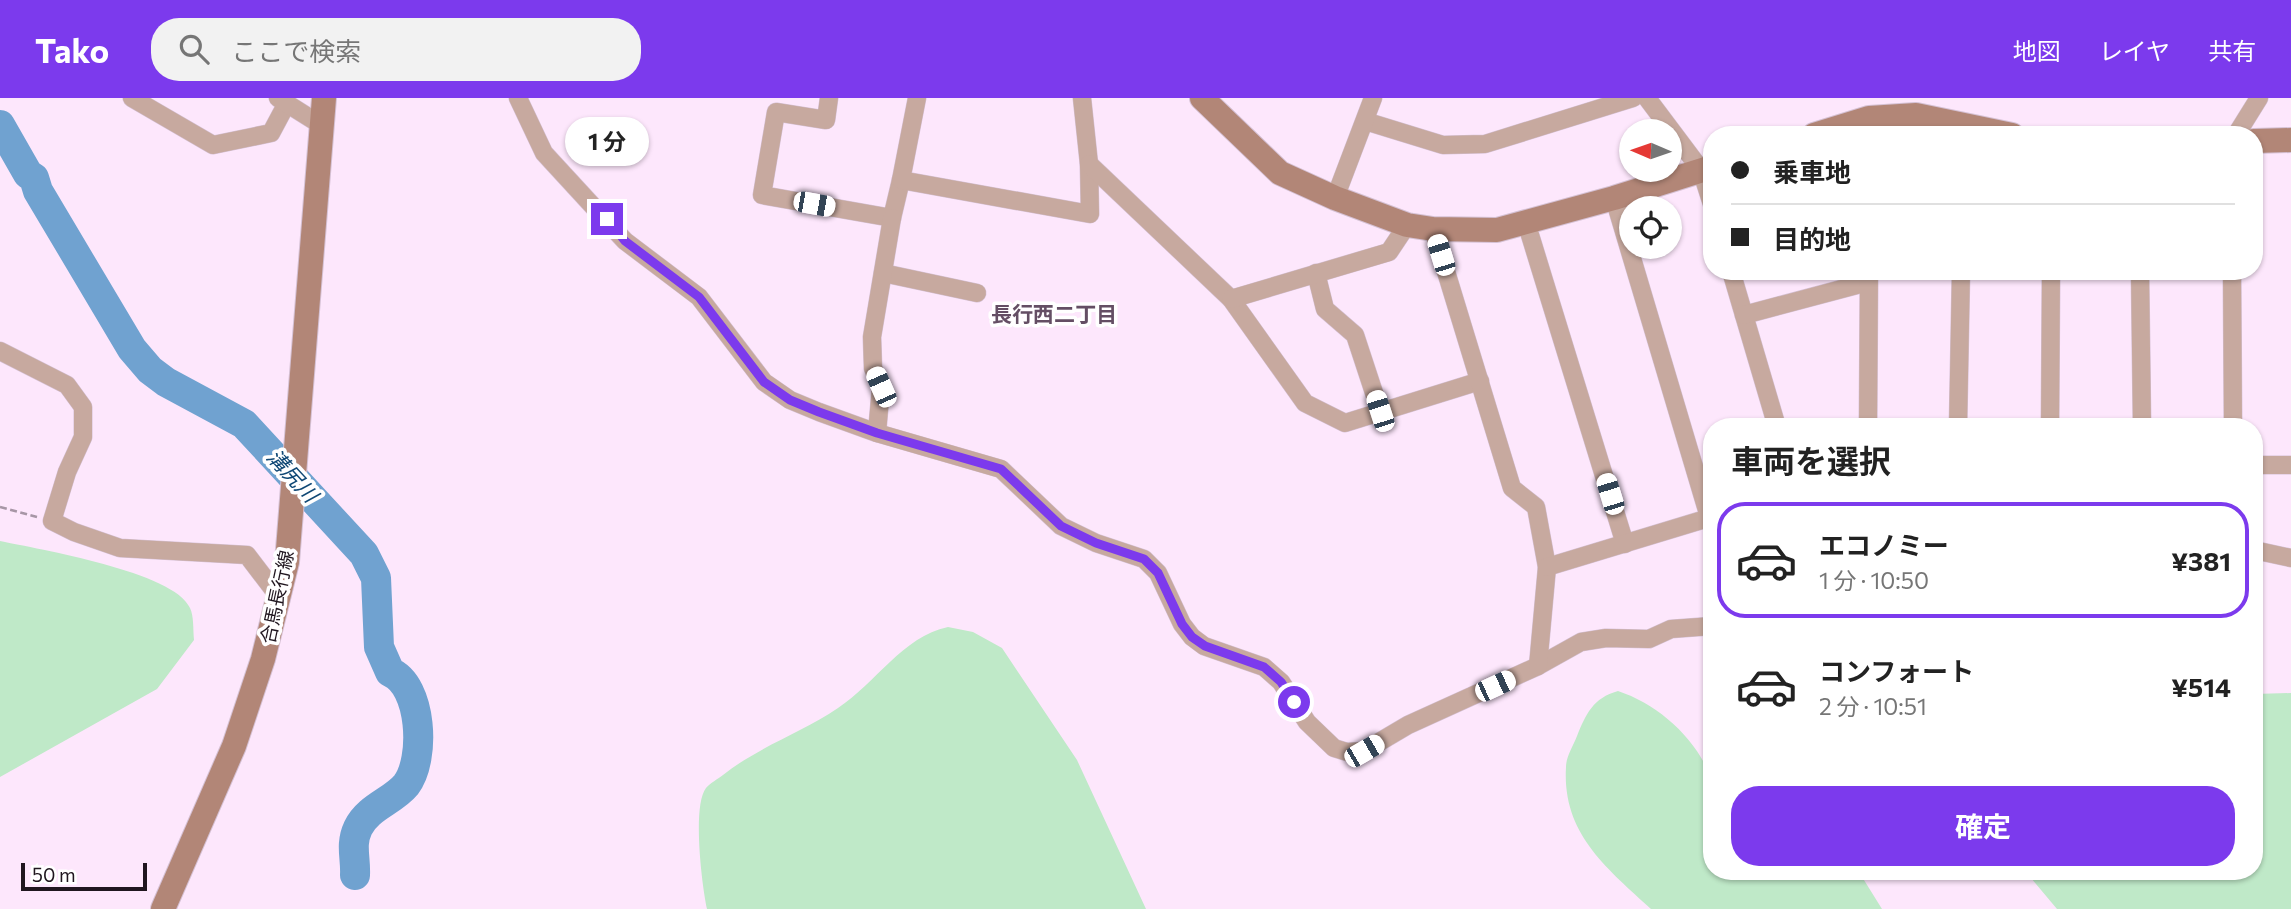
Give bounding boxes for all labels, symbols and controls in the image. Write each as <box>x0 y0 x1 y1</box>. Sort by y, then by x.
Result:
search box <box>151 18 641 81</box>
text: Tako <box>35 29 109 70</box>
icon: search <box>175 30 213 68</box>
text: ここで検索 <box>231 35 361 66</box>
text: 地図 <box>2013 36 2061 65</box>
text: レイヤ <box>2099 36 2170 65</box>
text: 共有 <box>2208 36 2256 65</box>
callout: 1 分 <box>565 117 649 166</box>
north arrow <box>1619 119 1682 182</box>
map controls <box>1619 119 1682 259</box>
text: 1 分 <box>588 127 626 155</box>
text: 乗車地 <box>1773 156 1851 187</box>
car <box>792 190 837 218</box>
button: locate <box>1619 196 1682 259</box>
route end <box>591 203 623 235</box>
text: 目的地 <box>1773 223 1851 254</box>
car <box>1425 232 1458 278</box>
district label: 長行西二丁目 <box>991 301 1117 326</box>
car <box>863 364 900 410</box>
car <box>1364 388 1397 434</box>
text: 車両を選択 <box>1731 440 1891 480</box>
water label: 溝尻川 <box>262 443 325 508</box>
car <box>1594 471 1627 517</box>
icon: car <box>1735 529 1798 592</box>
text: エコノミー <box>1819 529 1949 560</box>
text: ¥381 <box>2171 545 2231 576</box>
street label: 合馬長行線 <box>255 548 298 646</box>
text: 1 分 · 10:50 <box>1819 566 1929 594</box>
icon: car <box>1735 655 1798 718</box>
text: コンフォート <box>1819 655 1974 686</box>
car <box>1472 668 1519 704</box>
text: ¥514 <box>2171 671 2231 702</box>
route start <box>1278 686 1310 718</box>
text: 2 分 · 10:51 <box>1819 692 1927 720</box>
car <box>1341 731 1388 771</box>
button: 確定 <box>1731 786 2235 866</box>
scale bar <box>21 860 147 892</box>
text: 50 m <box>32 863 76 886</box>

